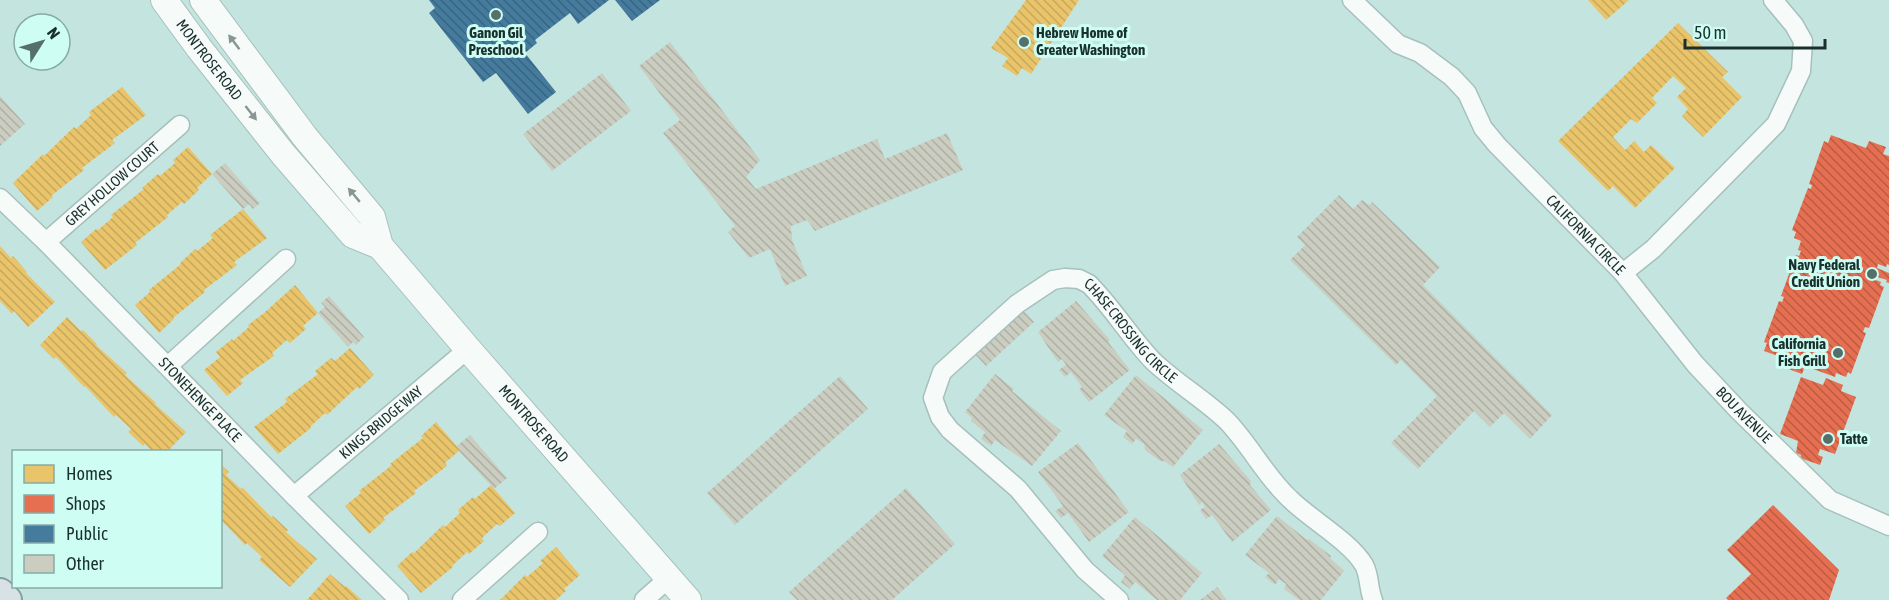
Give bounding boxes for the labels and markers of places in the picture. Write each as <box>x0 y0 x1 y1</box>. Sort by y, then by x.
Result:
marker: Ganon Gil Preschool <box>489 8 503 22</box>
place label: Ganon Gil Preschool <box>469 24 524 58</box>
place label: Hebrew Home of Greater Washington <box>1036 24 1145 58</box>
marker: Hebrew Home of Greater Washington <box>1017 35 1031 49</box>
place label: Navy Federal Credit Union <box>1788 256 1861 290</box>
marker: Navy Federal Credit Union <box>1865 267 1879 281</box>
place label: California Fish Grill <box>1772 335 1827 369</box>
marker: California Fish Grill <box>1831 346 1845 360</box>
place label: Tatte <box>1840 430 1868 447</box>
marker: Tatte <box>1821 432 1835 446</box>

